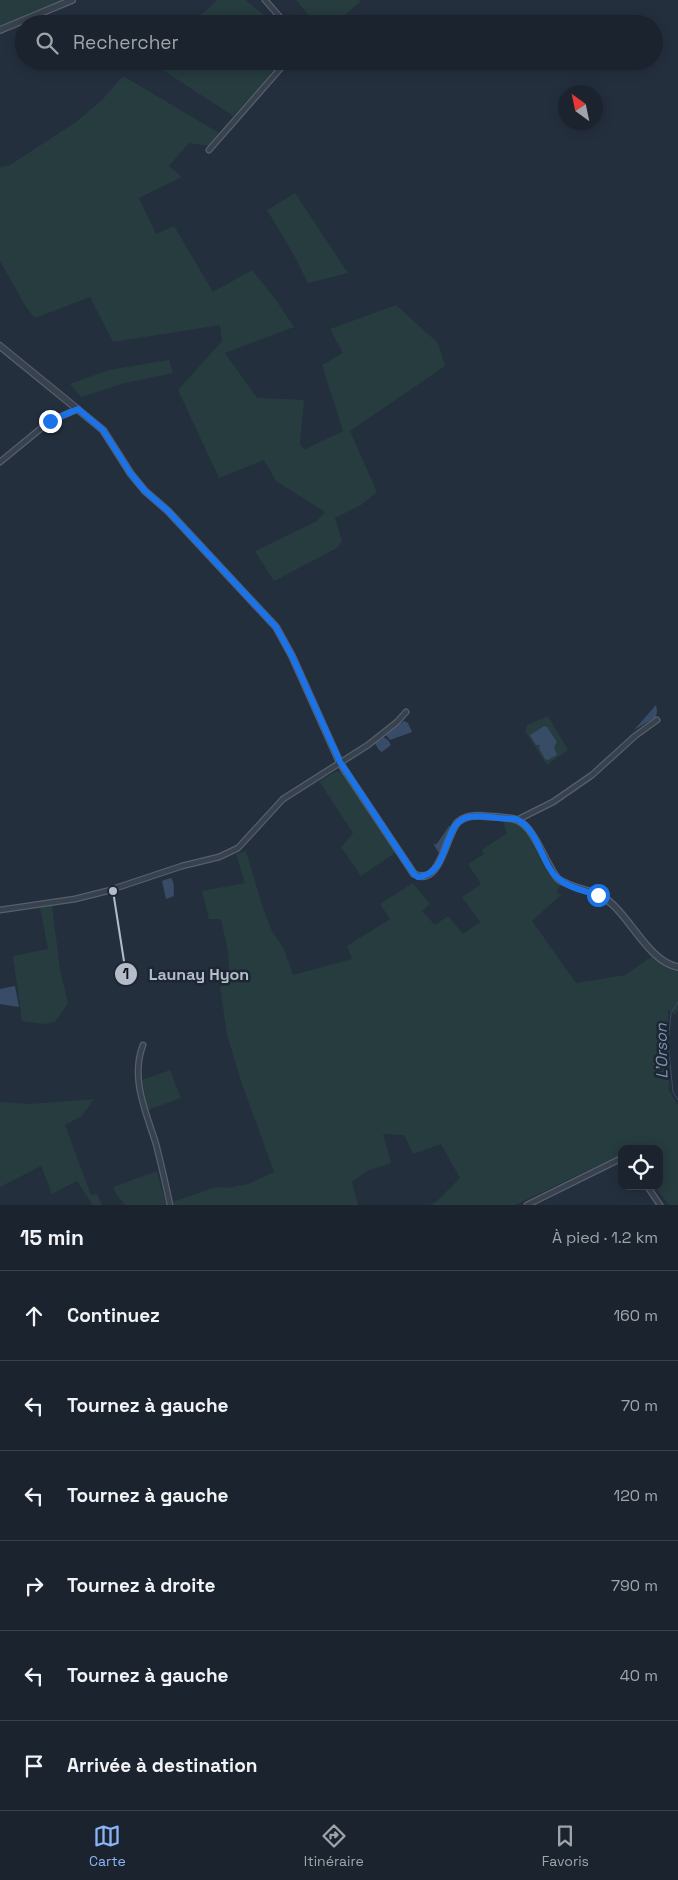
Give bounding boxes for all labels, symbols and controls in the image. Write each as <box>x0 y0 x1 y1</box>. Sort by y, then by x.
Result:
search box <box>15 15 663 70</box>
icon: search <box>33 29 61 57</box>
text: Rechercher <box>73 30 179 55</box>
north arrow <box>558 85 603 130</box>
route end <box>39 410 62 433</box>
route start <box>587 884 610 907</box>
callout: Launay Hyon <box>114 959 259 990</box>
text: 1 <box>123 964 129 983</box>
text: Launay Hyon <box>149 964 249 985</box>
water label: L’Orson <box>650 1022 672 1079</box>
map controls <box>618 1145 663 1190</box>
button: locate <box>618 1145 663 1190</box>
text: 15 min <box>20 1224 84 1251</box>
text: À pied · 1.2 km <box>552 1227 658 1248</box>
icon: ahead <box>20 1302 48 1330</box>
text: Continuez <box>67 1303 160 1328</box>
text: 160 m <box>613 1305 658 1326</box>
icon: left <box>20 1392 48 1420</box>
text: Tournez à gauche <box>67 1393 229 1418</box>
text: 70 m <box>621 1395 658 1416</box>
icon: left <box>20 1482 48 1510</box>
text: Tournez à gauche <box>67 1483 229 1508</box>
text: 120 m <box>614 1485 658 1506</box>
icon: right <box>20 1572 48 1600</box>
text: Tournez à droite <box>67 1573 216 1598</box>
text: 790 m <box>611 1575 658 1596</box>
icon: left <box>20 1662 48 1690</box>
text: Tournez à gauche <box>67 1663 229 1688</box>
text: 40 m <box>620 1665 658 1686</box>
icon: arrive <box>20 1752 48 1780</box>
text: Arrivée à destination <box>67 1753 257 1778</box>
tab: Carte <box>89 1822 126 1870</box>
tab: Itinéraire <box>304 1822 364 1870</box>
tab: Favoris <box>542 1822 589 1870</box>

